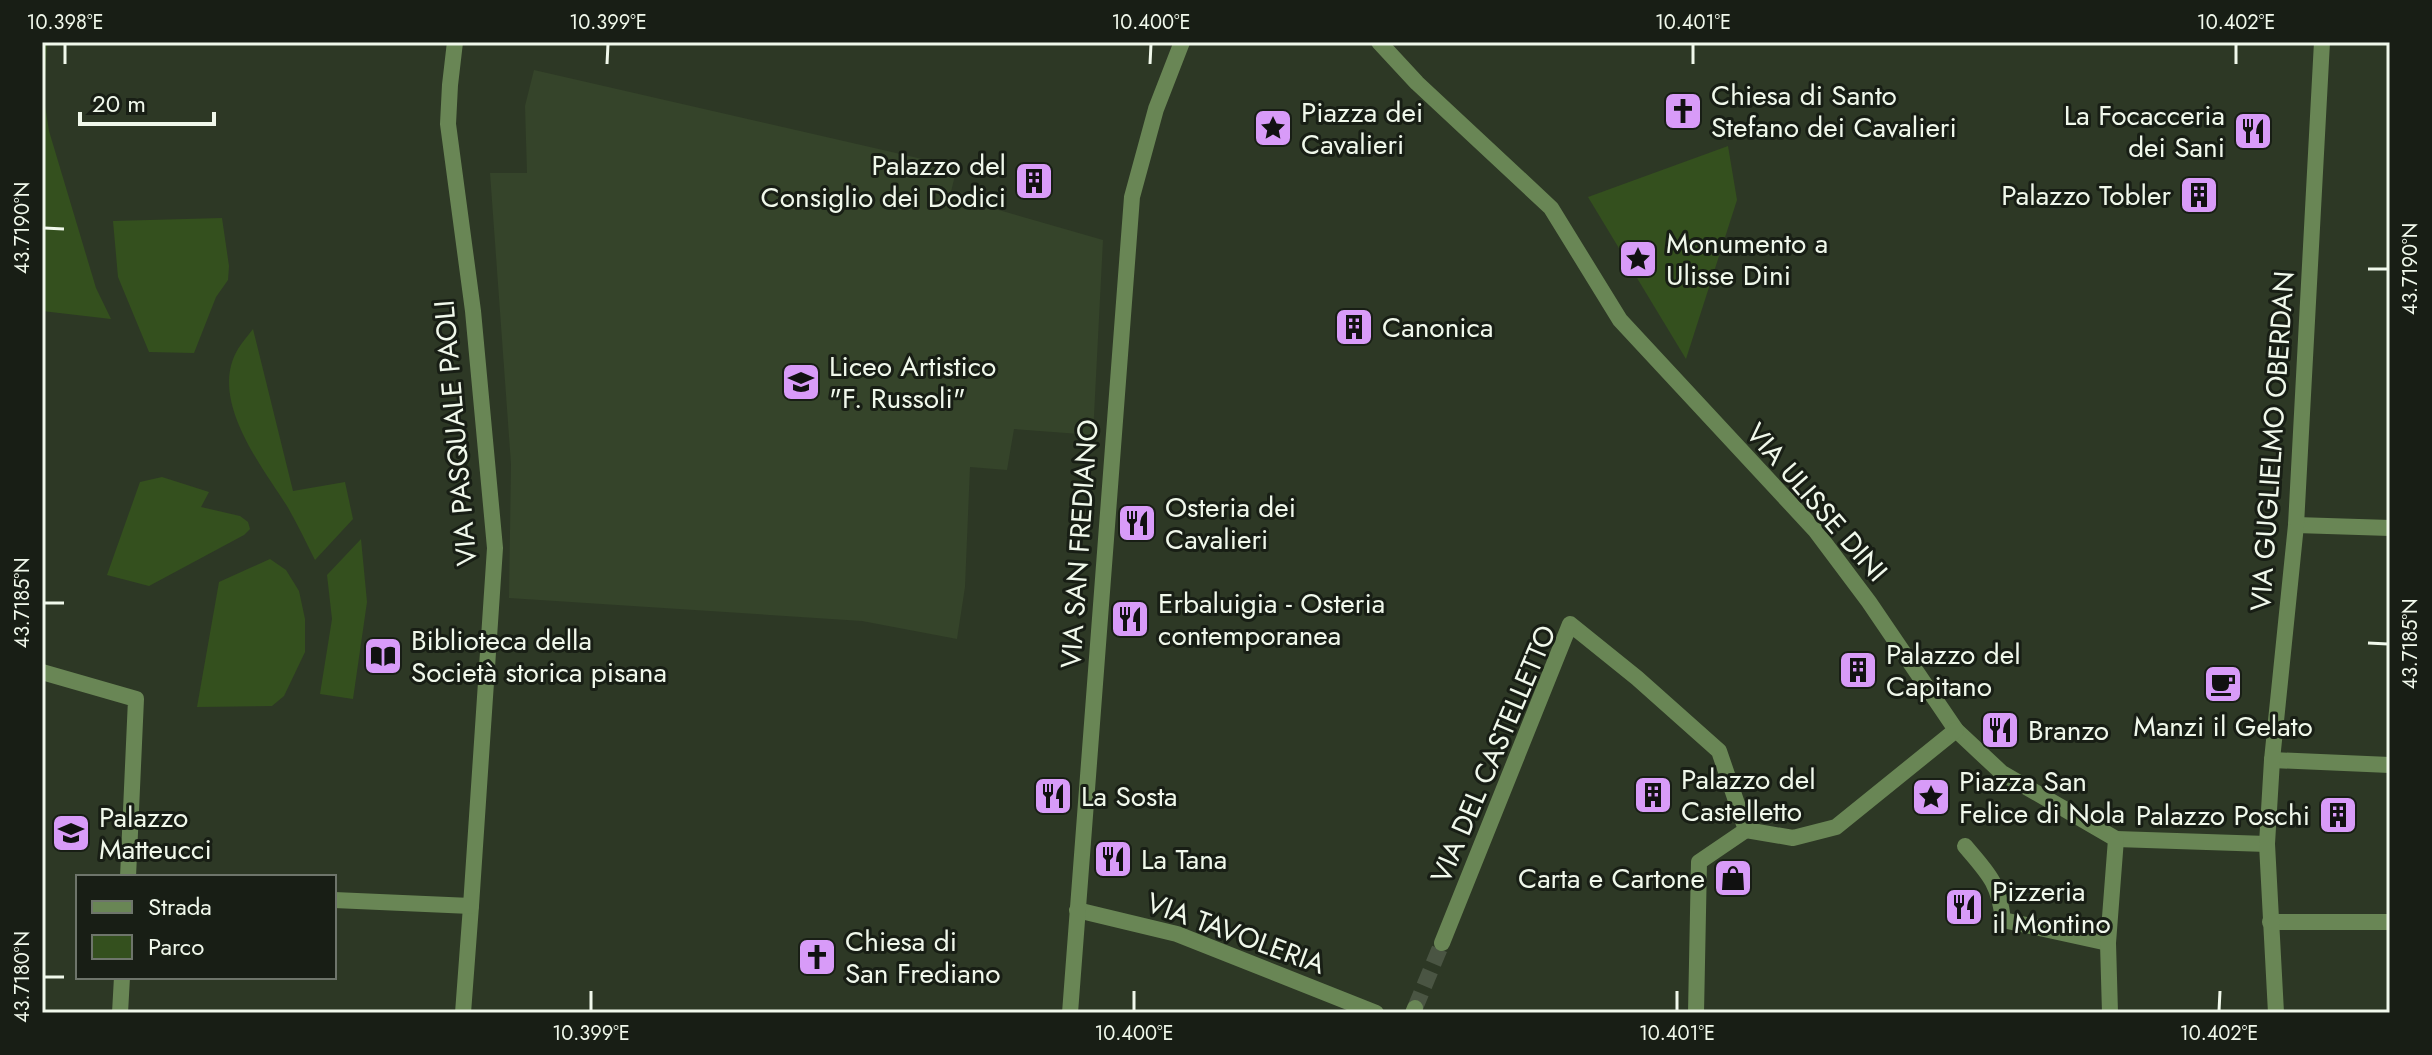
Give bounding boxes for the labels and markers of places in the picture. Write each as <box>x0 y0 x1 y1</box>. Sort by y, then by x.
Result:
place label: Chiesa di Santo Stefano dei Cavalieri <box>1711 75 1957 148</box>
church icon: Chiesa di Santo Stefano dei Cavalieri <box>1662 90 1704 132</box>
place label: Piazza dei Cavalieri <box>1301 92 1423 165</box>
place label: La Focacceria dei Sani <box>2064 95 2225 168</box>
place icon: Piazza dei Cavalieri <box>1252 107 1294 149</box>
restaurant icon: La Focacceria dei Sani <box>2232 110 2274 152</box>
place label: Palazzo del Consiglio dei Dodici <box>761 145 1006 218</box>
building icon: Palazzo del Consiglio dei Dodici <box>1013 160 1055 202</box>
building icon: Palazzo Tobler <box>2178 174 2220 216</box>
place label: Palazzo Tobler <box>2001 175 2171 216</box>
place label: Monumento a Ulisse Dini <box>1666 223 1828 296</box>
place icon: Monumento a Ulisse Dini <box>1617 238 1659 280</box>
building icon: Canonica <box>1333 306 1375 348</box>
place label: Canonica <box>1382 307 1493 348</box>
place label: Liceo Artistico "F. Russoli" <box>829 346 996 419</box>
school or university icon: Liceo Artistico "F. Russoli" <box>780 361 822 403</box>
place label: Osteria dei Cavalieri <box>1165 487 1296 560</box>
restaurant icon: Osteria dei Cavalieri <box>1116 502 1158 544</box>
place label: Erbaluigia - Osteria contemporanea <box>1158 583 1385 656</box>
restaurant icon: Erbaluigia - Osteria contemporanea <box>1109 598 1151 640</box>
place label: Biblioteca della Società storica pisana <box>411 620 667 693</box>
place label: Palazzo del Capitano <box>1886 634 2021 707</box>
library icon: Biblioteca della Società storica pisana <box>362 635 404 677</box>
building icon: Palazzo del Capitano <box>1837 649 1879 691</box>
cafe icon: Manzi il Gelato <box>2202 663 2244 705</box>
place label: Manzi il Gelato <box>2133 706 2313 747</box>
restaurant icon: Branzo <box>1979 709 2021 751</box>
place label: Branzo <box>2028 710 2109 751</box>
place label: Palazzo del Castelletto <box>1681 759 1816 832</box>
place label: Piazza San Felice di Nola <box>1959 761 2125 834</box>
building icon: Palazzo del Castelletto <box>1632 774 1674 816</box>
restaurant icon: La Sosta <box>1032 775 1074 817</box>
place label: La Sosta <box>1081 776 1178 817</box>
place icon: Piazza San Felice di Nola <box>1910 776 1952 818</box>
building icon: Palazzo Poschi <box>2317 794 2359 836</box>
place label: Palazzo Poschi <box>2136 795 2310 836</box>
place label: Palazzo Matteucci <box>99 797 212 870</box>
school or university icon: Palazzo Matteucci <box>50 812 92 854</box>
restaurant icon: La Tana <box>1092 838 1134 880</box>
place label: La Tana <box>1141 839 1227 880</box>
shop icon: Carta e Cartone <box>1712 857 1754 899</box>
place label: Carta e Cartone <box>1518 858 1705 899</box>
place label: Pizzeria il Montino <box>1992 871 2111 944</box>
restaurant icon: Pizzeria il Montino <box>1943 886 1985 928</box>
place label: Chiesa di San Frediano <box>845 921 1001 994</box>
church icon: Chiesa di San Frediano <box>796 936 838 978</box>

